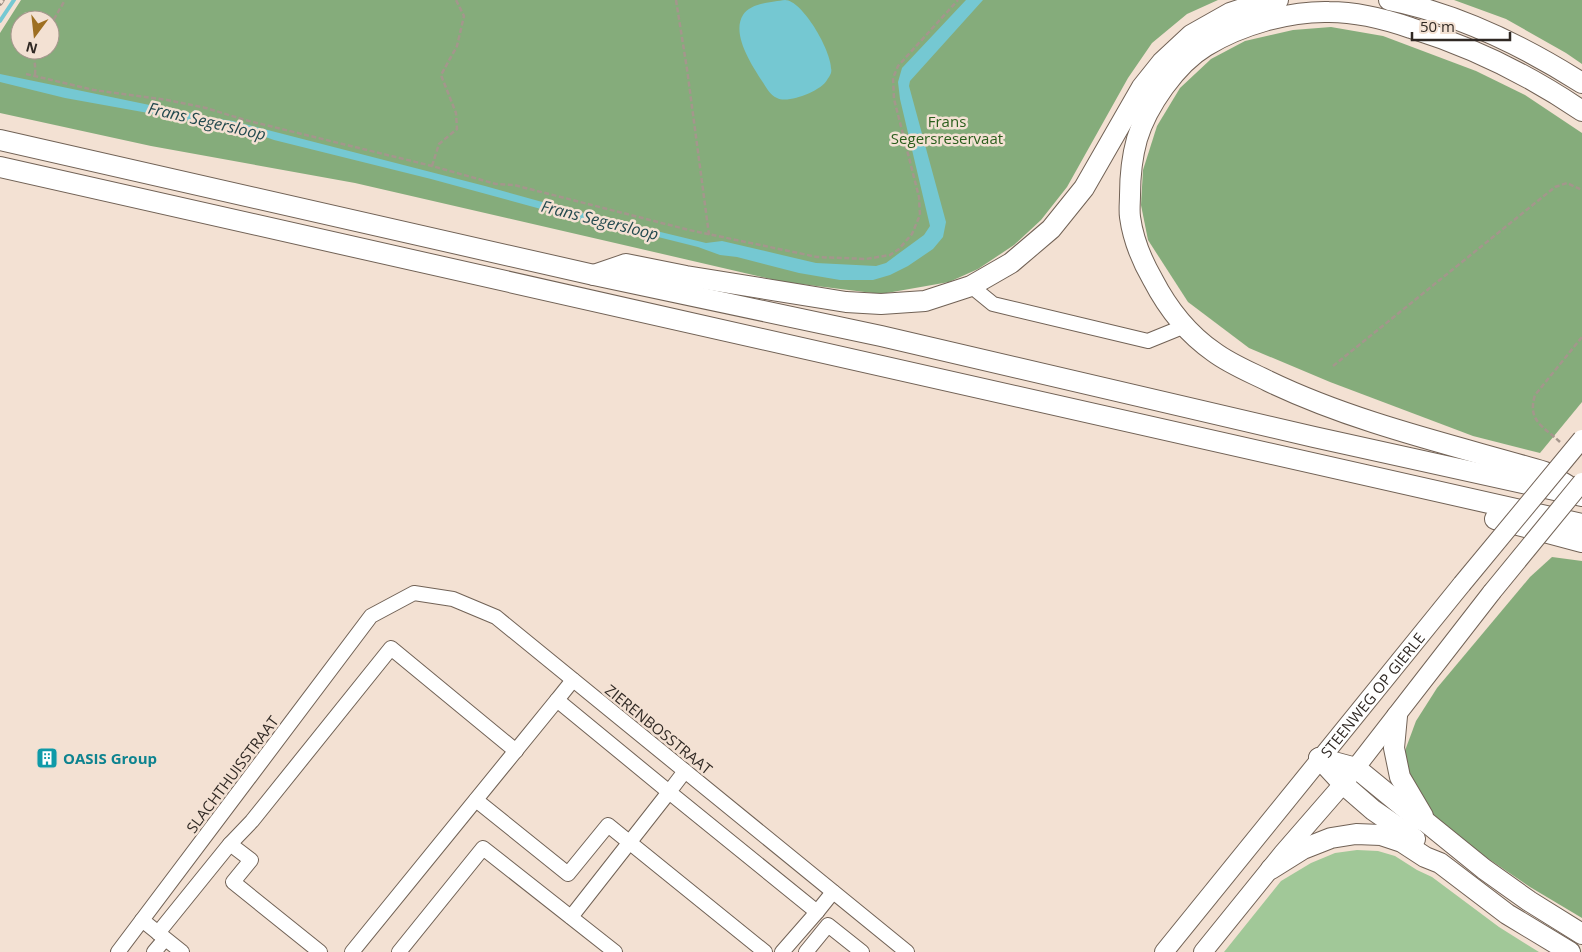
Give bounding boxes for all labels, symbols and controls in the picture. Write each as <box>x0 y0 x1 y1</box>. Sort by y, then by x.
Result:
north arrow <box>10 10 60 60</box>
scale bar <box>1412 10 1510 42</box>
text: 50 m <box>1420 16 1455 36</box>
text: N <box>24 37 39 59</box>
water label: Frans Segersloop <box>146 97 268 145</box>
park label: Frans Segersreservaat <box>891 111 1003 148</box>
water label: Frans Segersloop <box>539 195 661 245</box>
street label: STEENWEG OP GIERLE <box>1316 628 1429 761</box>
street label: ZIERENBOSSTRAAT <box>601 680 717 779</box>
street label: SLACHTHUISSTRAAT <box>181 711 283 837</box>
building icon: OASIS Group <box>35 746 59 770</box>
place label: OASIS Group <box>63 748 157 768</box>

